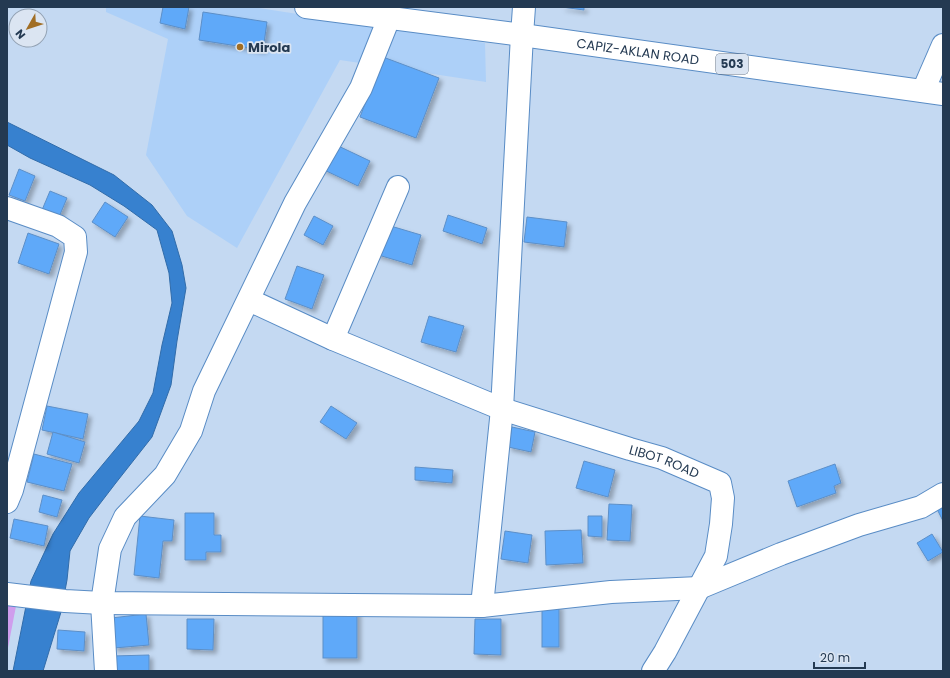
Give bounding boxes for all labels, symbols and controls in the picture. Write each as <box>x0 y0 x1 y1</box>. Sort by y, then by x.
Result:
north arrow <box>8 8 48 48</box>
text: N <box>11 26 29 43</box>
street label: CAPIZ-AKLAN ROAD <box>575 34 700 70</box>
place label: Mirola <box>248 38 290 57</box>
marker: Mirola <box>235 42 245 52</box>
road number: 503 <box>716 54 748 74</box>
street label: LIBOT ROAD <box>627 440 702 483</box>
scale bar <box>814 644 865 670</box>
text: 20 m <box>820 649 850 666</box>

